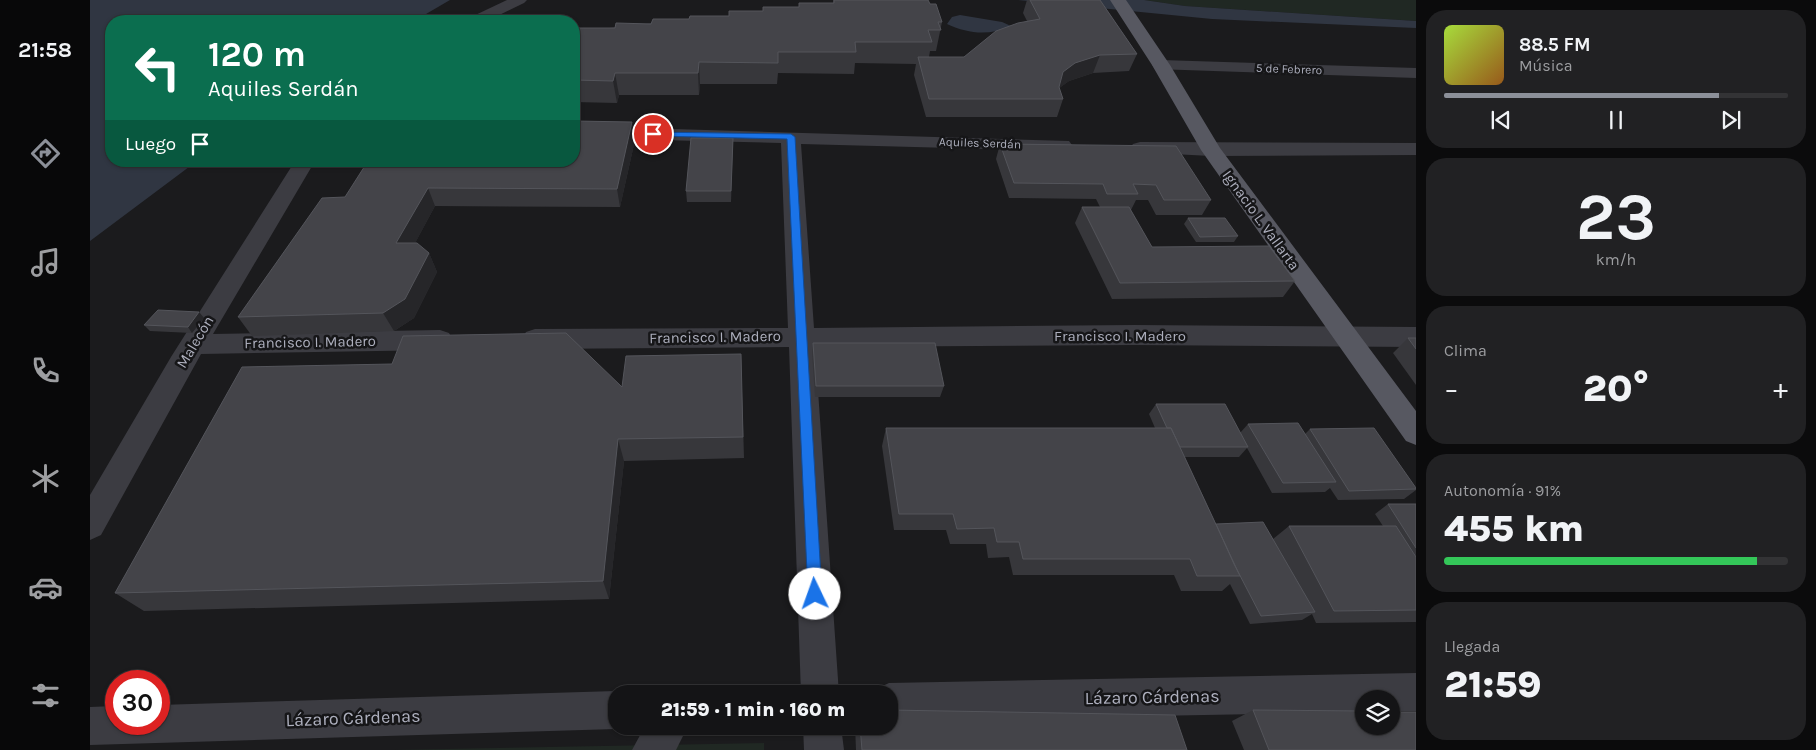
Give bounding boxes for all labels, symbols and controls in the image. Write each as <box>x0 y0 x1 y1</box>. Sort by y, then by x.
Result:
text: 120 m <box>208 34 306 75</box>
text: 88.5 FM <box>1519 34 1591 56</box>
icon: left <box>125 35 190 100</box>
text: 21:58 <box>18 37 72 63</box>
text: Música <box>1519 56 1572 75</box>
street label: 5 de Febrero <box>1256 61 1322 77</box>
text: Aquiles Serdán <box>208 76 359 102</box>
icon: previous <box>1487 106 1515 134</box>
icon: pause <box>1602 106 1630 134</box>
icon: next <box>1717 106 1745 134</box>
pin <box>632 113 674 155</box>
icon: arrive <box>639 120 667 148</box>
icon: arrive <box>186 130 214 158</box>
text: Luego <box>125 133 176 155</box>
street label: Aquiles Serdán <box>939 135 1021 151</box>
icon: directions <box>28 136 63 171</box>
street label: Ignacio L. Vallarta <box>1219 166 1303 274</box>
text: 23 <box>1576 179 1656 255</box>
icon: music <box>28 245 63 280</box>
text: km/h <box>1596 250 1636 269</box>
street label: Malecón <box>172 313 218 371</box>
street label: Francisco I. Madero <box>649 327 781 347</box>
street label: Francisco I. Madero <box>1054 327 1186 345</box>
street label: Francisco I. Madero <box>244 332 376 352</box>
text: Clima <box>1444 341 1487 360</box>
icon: phone <box>28 353 63 388</box>
text: 20° <box>1583 366 1649 411</box>
text: − <box>1444 372 1459 405</box>
text: + <box>1773 372 1788 405</box>
icon: climate <box>28 461 63 496</box>
text: Autonomía · 91% <box>1444 481 1561 500</box>
text: 455 km <box>1444 506 1584 551</box>
position arrow <box>788 567 840 619</box>
icon: car <box>28 570 63 605</box>
text: Llegada <box>1444 637 1500 656</box>
text: 21:59 <box>1444 662 1542 707</box>
speed limit sign: 30 <box>105 670 170 735</box>
icon: filters <box>28 678 63 713</box>
street label: Lázaro Cárdenas <box>1084 685 1220 709</box>
map controls <box>1355 690 1400 735</box>
button: layers <box>1355 690 1400 735</box>
text: 21:59 · 1 min · 160 m <box>661 699 845 721</box>
street label: Lázaro Cárdenas <box>285 705 421 731</box>

